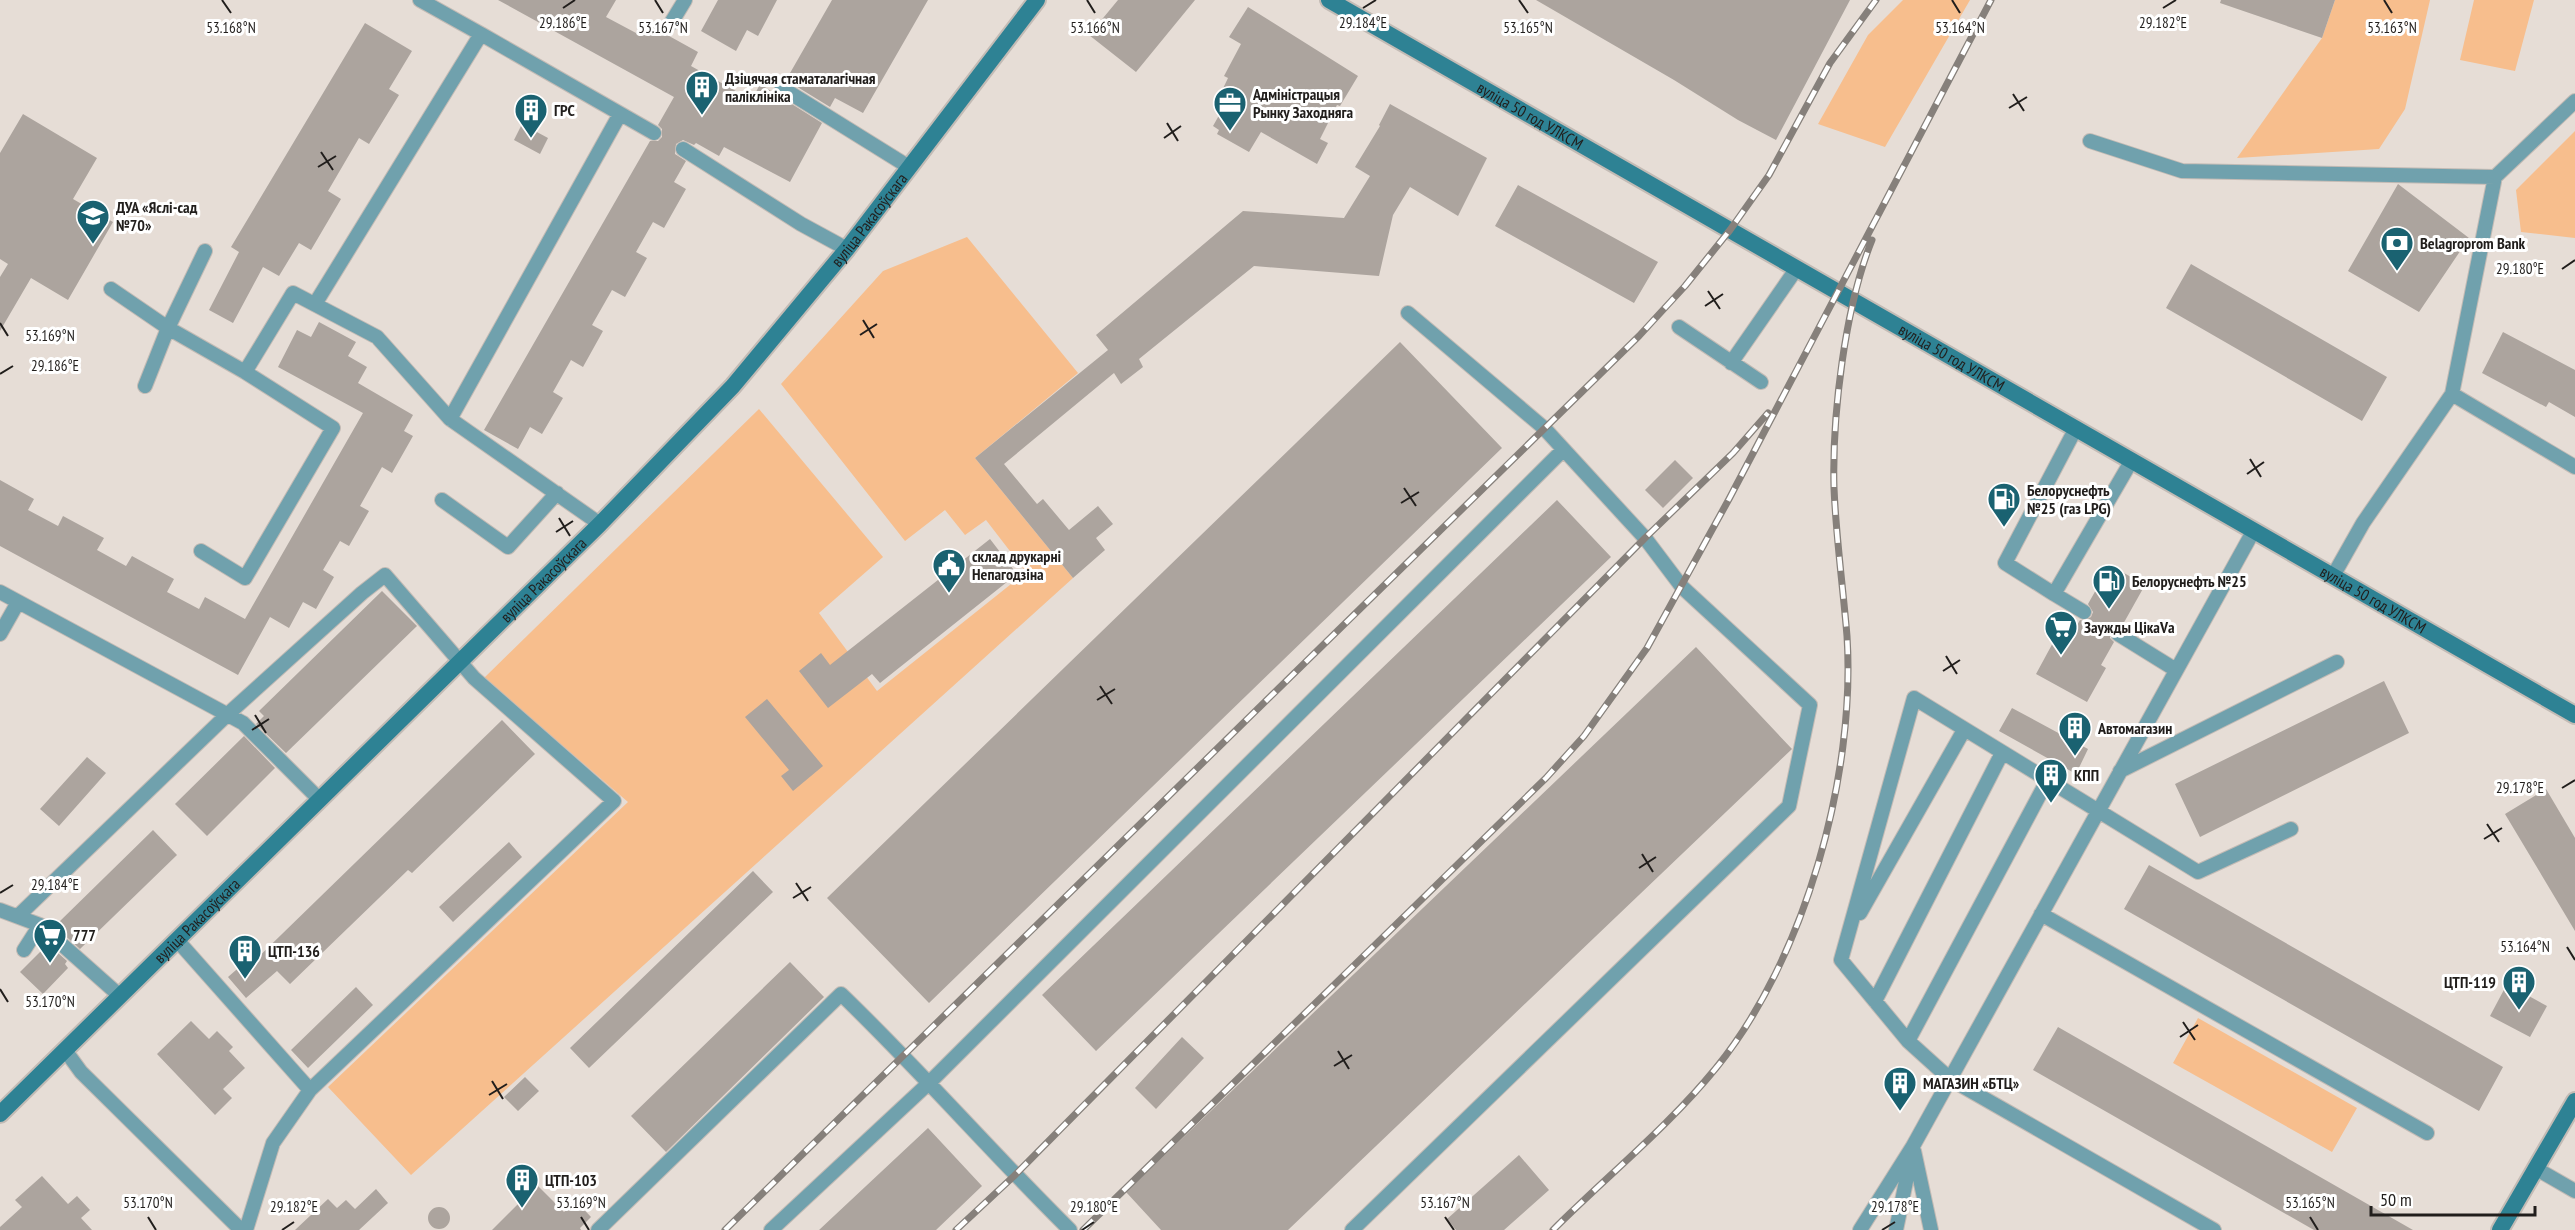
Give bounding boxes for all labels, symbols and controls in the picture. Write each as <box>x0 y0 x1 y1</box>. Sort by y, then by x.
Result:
text: 29.186°E <box>539 13 587 32</box>
text: 29.184°E <box>1339 13 1387 32</box>
text: 29.182°E <box>2139 13 2187 32</box>
text: 53.168°N <box>206 18 256 37</box>
text: 53.167°N <box>638 18 688 37</box>
text: 53.166°N <box>1070 18 1120 37</box>
text: 53.165°N <box>1503 18 1553 37</box>
text: 53.164°N <box>1935 18 1985 37</box>
text: 53.163°N <box>2367 18 2417 37</box>
place label: Дзіцячая стаматалагічная паліклініка <box>725 68 876 106</box>
building icon: Дзіцячая стаматалагічная паліклініка <box>684 69 720 116</box>
street label: вуліца 50 год УЛКСМ <box>1474 77 1587 154</box>
place label: Адміністрацыя Рынку Заходняга <box>1252 84 1353 122</box>
office icon: Адміністрацыя Рынку Заходняга <box>1212 85 1248 132</box>
building icon: ГРС <box>513 92 549 139</box>
place label: ГРС <box>554 100 576 120</box>
street label: вуліца Ракасоўскага <box>827 169 911 271</box>
place label: ДУА «Яслі-сад №70» <box>116 197 198 235</box>
school or university icon: ДУА «Яслі-сад №70» <box>75 198 111 245</box>
bank icon: Belagroprom Bank <box>2379 225 2415 272</box>
place label: Belagroprom Bank <box>2420 233 2526 253</box>
text: 29.180°E <box>2496 259 2544 278</box>
street label: вуліца 50 год УЛКСМ <box>1895 319 2008 396</box>
text: 53.169°N <box>25 326 75 345</box>
text: 29.186°E <box>31 356 79 375</box>
place label: Белоруснефть №25 (газ LPG) <box>2027 480 2111 518</box>
fuel station icon: Белоруснефть №25 (газ LPG) <box>1986 481 2022 528</box>
street label: вуліца Ракасоўскага <box>496 533 590 626</box>
place label: склад друкарні Непагодзіна <box>972 546 1062 584</box>
public building icon: склад друкарні Непагодзіна <box>931 547 967 594</box>
street label: вуліца 50 год УЛКСМ <box>2317 561 2430 637</box>
fuel station icon: Белоруснефть №25 <box>2091 563 2127 610</box>
place label: Белоруснефть №25 <box>2132 571 2247 591</box>
supermarket icon: Заужды ЦікаVа <box>2043 609 2079 656</box>
place label: Заужды ЦікаVа <box>2084 617 2175 637</box>
building icon: Автомагазин <box>2057 710 2093 757</box>
place label: Автомагазин <box>2097 718 2172 738</box>
building icon: КПП <box>2033 757 2069 804</box>
place label: КПП <box>2074 765 2099 785</box>
text: 29.178°E <box>2496 778 2544 797</box>
street label: вуліца Ракасоўскага <box>150 874 244 967</box>
text: 29.184°E <box>31 875 79 894</box>
supermarket icon: 777 <box>32 917 68 964</box>
place label: 777 <box>73 925 96 945</box>
building icon: ЦТП-136 <box>227 933 263 980</box>
text: 53.164°N <box>2500 937 2550 956</box>
place label: ЦТП-136 <box>268 941 320 961</box>
building icon: ЦТП-119 <box>2501 964 2537 1011</box>
place label: ЦТП-119 <box>2444 972 2496 992</box>
text: 53.170°N <box>25 992 75 1011</box>
building icon: МАГАЗИН «БТЦ» <box>1882 1065 1918 1112</box>
place label: МАГАЗИН «БТЦ» <box>1923 1073 2020 1093</box>
building icon: ЦТП-103 <box>504 1162 540 1209</box>
place label: ЦТП-103 <box>545 1170 597 1190</box>
scale bar <box>2371 1179 2534 1217</box>
text: 50 m <box>2380 1188 2412 1211</box>
text: 53.170°N <box>123 1193 173 1212</box>
text: 53.169°N <box>556 1193 606 1212</box>
text: 53.167°N <box>1420 1193 1470 1212</box>
text: 53.165°N <box>2285 1193 2335 1212</box>
text: 29.182°E <box>270 1197 318 1216</box>
text: 29.180°E <box>1070 1197 1118 1216</box>
text: 29.178°E <box>1871 1197 1919 1216</box>

